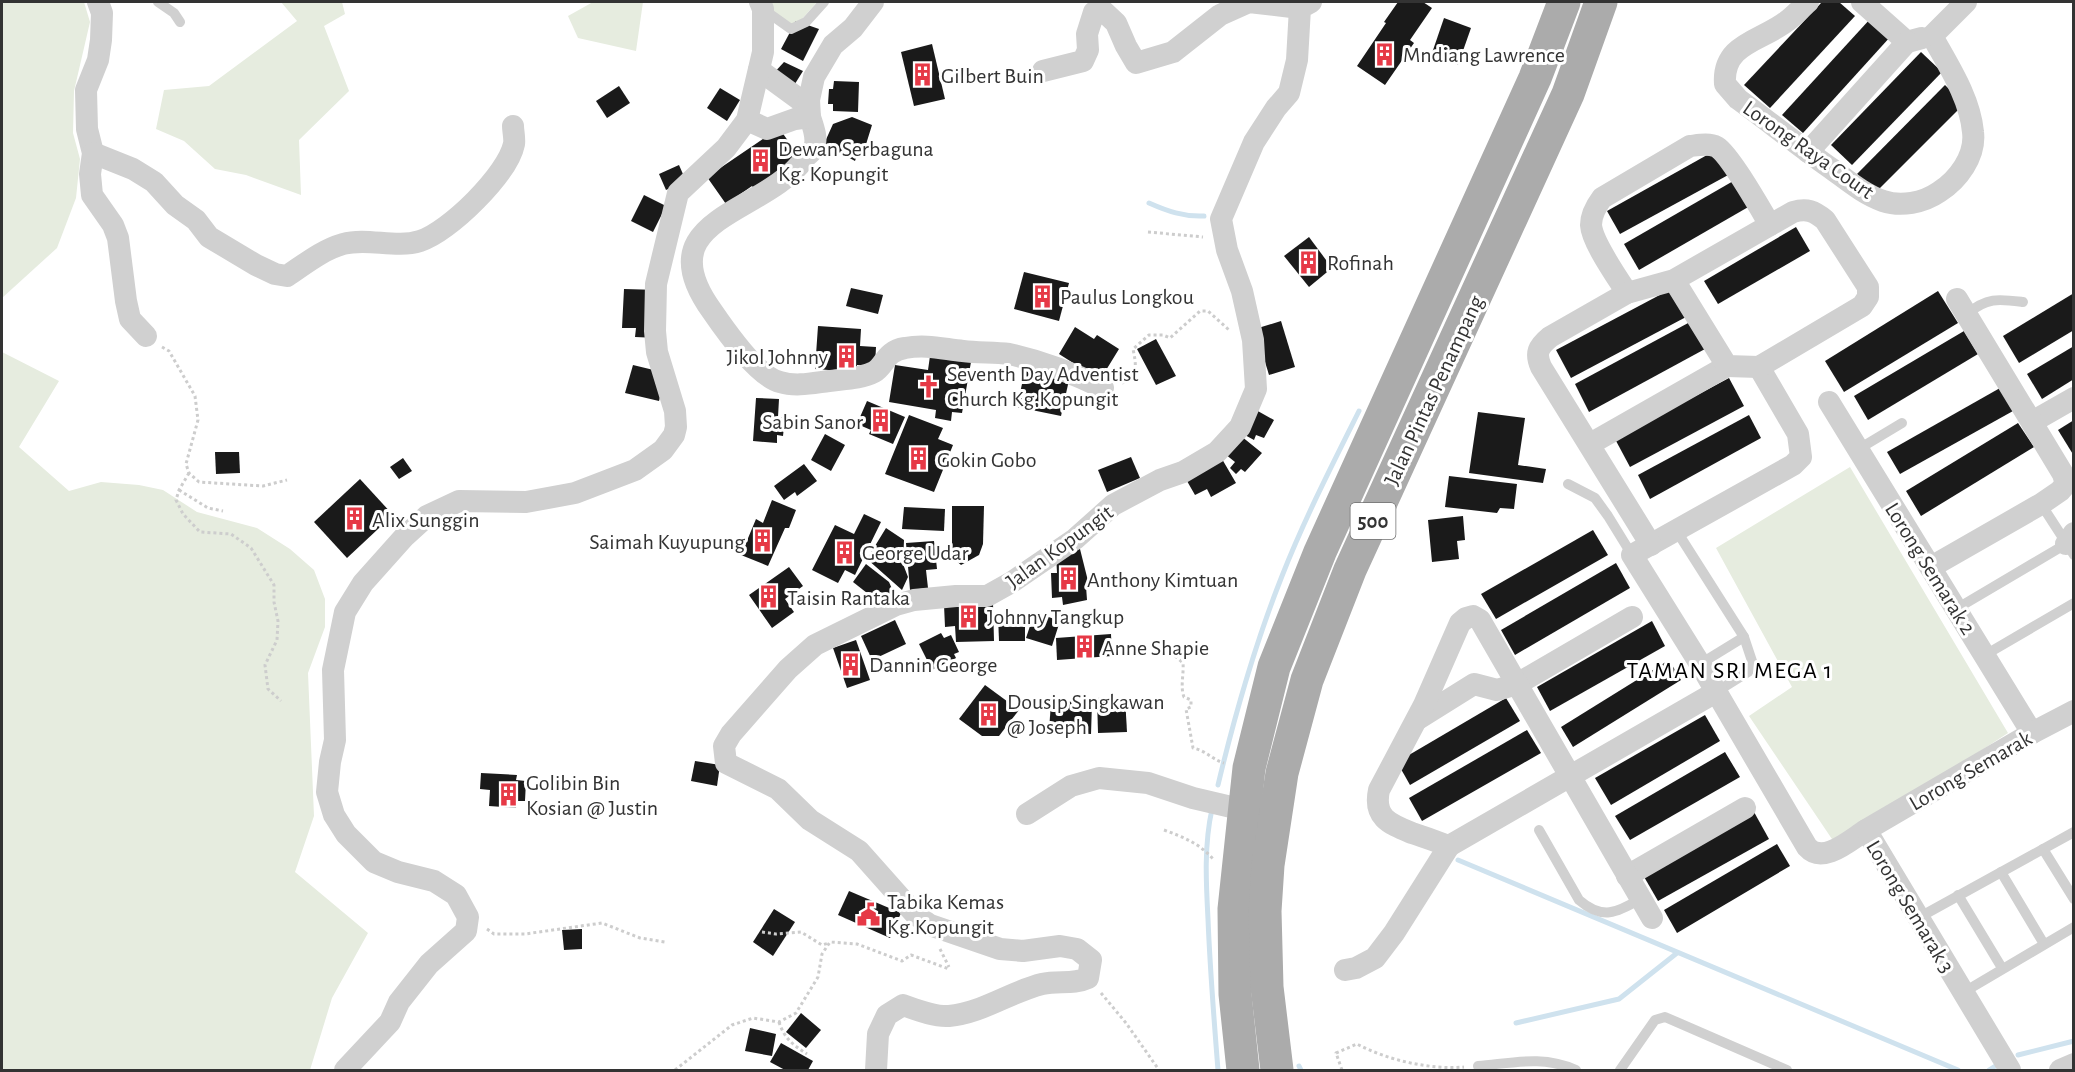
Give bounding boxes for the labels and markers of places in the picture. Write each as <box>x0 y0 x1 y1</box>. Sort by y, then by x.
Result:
building icon: Mndiang Lawrence <box>1372 41 1398 67</box>
place label: Mndiang Lawrence <box>1403 44 1565 66</box>
building icon: Gilbert Buin <box>910 62 936 88</box>
place label: Gilbert Buin <box>941 65 1044 87</box>
place label: Dewan Serbaguna Kg. Kopungit <box>778 138 934 185</box>
building icon: Dewan Serbaguna Kg. Kopungit <box>747 148 773 174</box>
building icon: Rofinah <box>1296 249 1322 275</box>
place label: Rofinah <box>1327 252 1394 274</box>
building icon: Paulus Longkou <box>1029 283 1055 309</box>
place label: Paulus Longkou <box>1060 286 1194 308</box>
building icon: Jikol Johnny <box>833 343 859 369</box>
place label: Jikol Johnny <box>726 346 829 368</box>
place label: Seventh Day Adventist Church Kg.Kopungit <box>947 363 1138 410</box>
church icon: Seventh Day Adventist Church Kg.Kopungit <box>916 373 942 399</box>
building icon: Sabin Sanor <box>868 408 894 434</box>
place label: Sabin Sanor <box>762 411 863 433</box>
building icon: Gokin Gobo <box>906 446 932 472</box>
place label: Gokin Gobo <box>937 449 1037 471</box>
building icon: Alix Sunggin <box>341 506 367 532</box>
place label: Alix Sunggin <box>372 509 480 531</box>
building icon: Saimah Kuyupung <box>750 528 776 554</box>
place label: Saimah Kuyupung <box>589 531 745 553</box>
building icon: George Udar <box>831 539 857 565</box>
place label: George Udar <box>862 542 969 564</box>
building icon: Anthony Kimtuan <box>1056 566 1082 592</box>
place label: Anthony Kimtuan <box>1087 569 1238 591</box>
building icon: Taisin Rantaka <box>756 584 782 610</box>
place label: Taisin Rantaka <box>787 587 910 609</box>
building icon: Johnny Tangkup <box>956 603 982 629</box>
place label: Johnny Tangkup <box>987 606 1124 628</box>
building icon: Anne Shapie <box>1071 634 1097 660</box>
place label: Anne Shapie <box>1102 637 1209 659</box>
building icon: Dannin George <box>838 651 864 677</box>
place label: Dannin George <box>869 654 997 676</box>
place label: Dousip Singkawan @ Joseph <box>1007 691 1165 738</box>
building icon: Dousip Singkawan @ Joseph <box>976 701 1002 727</box>
place label: Golibin Bin Kosian @ Justin <box>526 772 658 819</box>
building icon: Golibin Bin Kosian @ Justin <box>495 782 521 808</box>
place label: Tabika Kemas Kg.Kopungit <box>887 891 1004 938</box>
public building icon: Tabika Kemas Kg.Kopungit <box>856 901 882 927</box>

